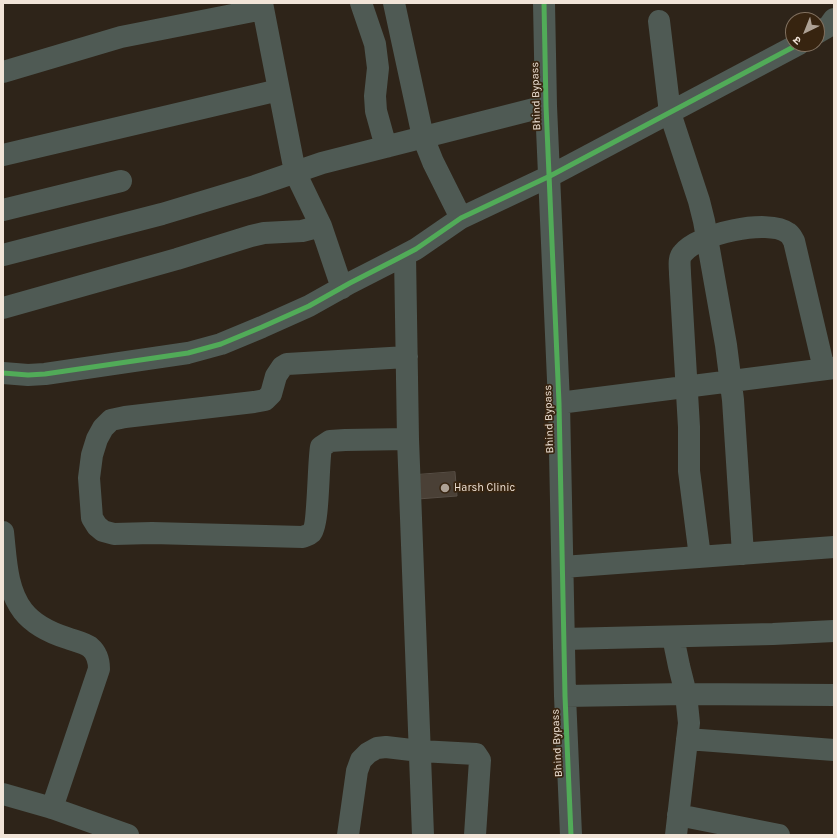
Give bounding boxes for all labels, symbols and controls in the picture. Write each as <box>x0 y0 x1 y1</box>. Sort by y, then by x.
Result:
north arrow <box>785 12 825 52</box>
text: उ <box>790 33 804 47</box>
street label: Bhind Bypass <box>528 62 544 130</box>
street label: Bhind Bypass <box>541 385 557 453</box>
place label: Harsh Clinic <box>454 481 515 495</box>
marker: Harsh Clinic <box>439 482 451 494</box>
street label: Bhind Bypass <box>549 708 565 778</box>

